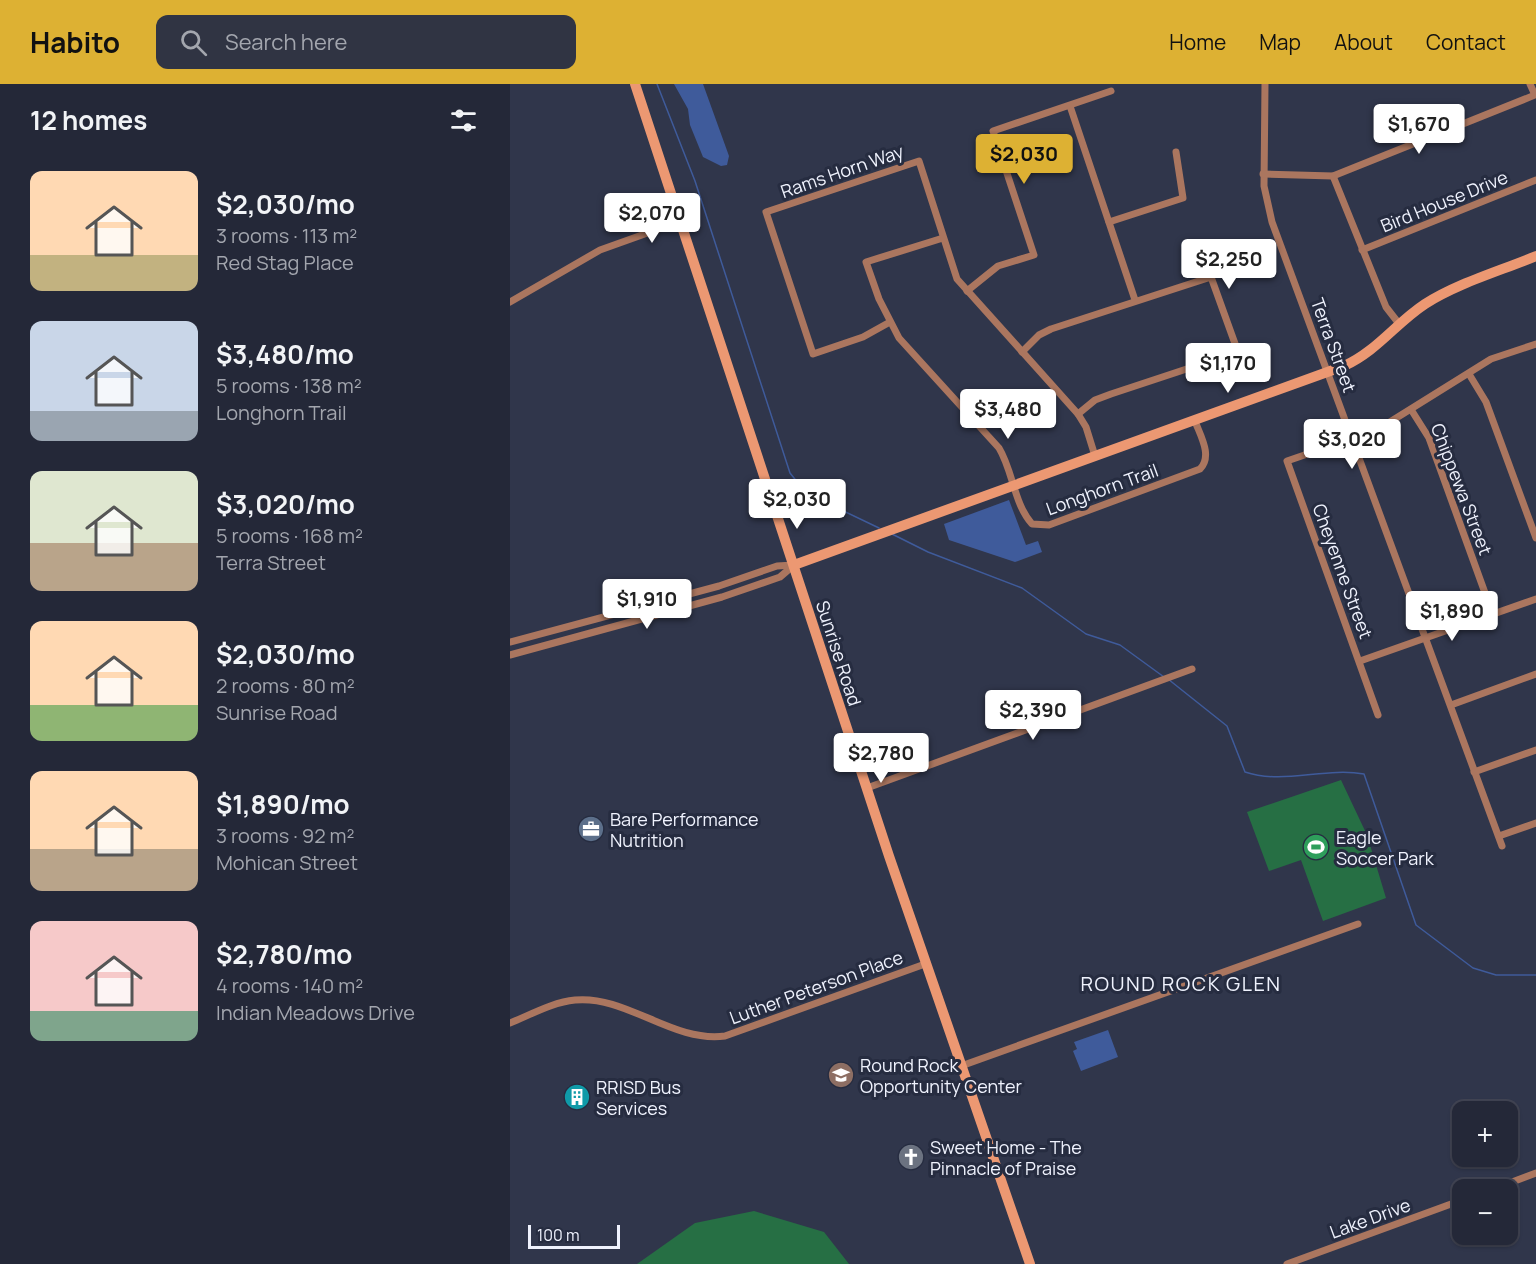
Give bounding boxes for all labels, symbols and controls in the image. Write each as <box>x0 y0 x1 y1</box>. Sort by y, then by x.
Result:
search box <box>156 15 576 69</box>
text: Habito <box>30 23 120 61</box>
icon: search <box>177 26 210 59</box>
text: Search here <box>225 27 347 57</box>
text: Home <box>1169 28 1226 56</box>
text: Map <box>1259 28 1301 56</box>
text: About <box>1334 28 1393 56</box>
text: Contact <box>1426 28 1506 56</box>
text: 12 homes <box>30 102 147 138</box>
icon: filters <box>447 104 480 137</box>
pin: $1,670 <box>1370 104 1468 155</box>
text: $1,670 <box>1388 110 1450 137</box>
pin: $2,030 <box>975 134 1073 185</box>
street label: Rams Horn Way <box>777 139 907 203</box>
text: $2,030 <box>990 140 1058 167</box>
street label: Bird House Drive <box>1377 165 1511 237</box>
text: $2,030/mo <box>216 186 355 222</box>
pin: $2,070 <box>603 193 701 244</box>
icon: home <box>78 195 150 267</box>
text: $2,070 <box>618 199 686 226</box>
text: 3 rooms · 113 m² <box>216 222 357 249</box>
pin: $2,250 <box>1180 239 1278 290</box>
text: $2,250 <box>1195 245 1263 272</box>
text: Red Stag Place <box>216 249 354 276</box>
street label: Terra Street <box>1306 294 1362 396</box>
text: $3,480/mo <box>216 336 354 372</box>
pin: $1,170 <box>1179 343 1277 394</box>
icon: home <box>78 345 150 417</box>
text: $1,170 <box>1200 349 1256 376</box>
text: 5 rooms · 138 m² <box>216 372 362 399</box>
pin: $3,480 <box>959 389 1057 440</box>
text: $3,480 <box>974 395 1042 422</box>
text: Longhorn Trail <box>216 399 347 426</box>
pin: $3,020 <box>1303 419 1401 470</box>
street label: Chippewa Street <box>1426 420 1498 558</box>
text: $3,020 <box>1318 425 1386 452</box>
street label: Longhorn Trail <box>1043 458 1161 520</box>
pin: $2,030 <box>748 479 846 530</box>
text: $2,030 <box>763 485 831 512</box>
text: $3,020/mo <box>216 486 355 522</box>
icon: home <box>78 495 150 567</box>
street label: Cheyenne Street <box>1308 500 1378 642</box>
text: 5 rooms · 168 m² <box>216 522 363 549</box>
text: Terra Street <box>216 549 326 576</box>
pin: $1,910 <box>598 579 696 630</box>
text: $1,910 <box>617 585 677 612</box>
pin: $1,890 <box>1403 591 1501 642</box>
street label: Sunrise Road <box>811 597 867 709</box>
text: $1,890 <box>1420 597 1484 624</box>
text: $2,030/mo <box>216 636 355 672</box>
icon: home <box>78 645 150 717</box>
text: 2 rooms · 80 m² <box>216 672 355 699</box>
pin: $2,390 <box>984 690 1082 741</box>
text: $2,390 <box>999 696 1067 723</box>
text: Sunrise Road <box>216 699 338 726</box>
pin: $2,780 <box>832 733 930 784</box>
text: $2,780 <box>848 739 914 766</box>
text: $1,890/mo <box>216 786 349 822</box>
icon: home <box>78 795 150 867</box>
place label: Bare Performance Nutrition <box>610 807 759 852</box>
office icon: Bare Performance Nutrition <box>576 814 606 844</box>
text: 3 rooms · 92 m² <box>216 822 355 849</box>
place label: Eagle Soccer Park <box>1336 825 1435 870</box>
sports icon: Eagle Soccer Park <box>1301 832 1331 862</box>
text: Mohican Street <box>216 849 358 876</box>
text: $2,780/mo <box>216 936 352 972</box>
street label: Luther Peterson Place <box>726 944 906 1030</box>
icon: home <box>78 945 150 1017</box>
district label: ROUND ROCK GLEN <box>1081 970 1282 997</box>
text: 4 rooms · 140 m² <box>216 972 363 999</box>
text: Indian Meadows Drive <box>216 999 415 1026</box>
place label: Round Rock Opportunity Center <box>860 1053 1022 1098</box>
school or university icon: Round Rock Opportunity Center <box>826 1060 856 1090</box>
place label: RRISD Bus Services <box>596 1075 681 1120</box>
building icon: RRISD Bus Services <box>562 1082 592 1112</box>
map controls <box>1452 1101 1518 1245</box>
button: + <box>1452 1101 1518 1167</box>
place label: Sweet Home - The Pinnacle of Praise <box>930 1135 1082 1180</box>
church icon: Sweet Home - The Pinnacle of Praise <box>896 1142 926 1172</box>
button: − <box>1452 1179 1518 1245</box>
street label: Lake Drive <box>1326 1192 1414 1244</box>
scale bar <box>528 1222 620 1250</box>
text: 100 m <box>537 1224 580 1246</box>

